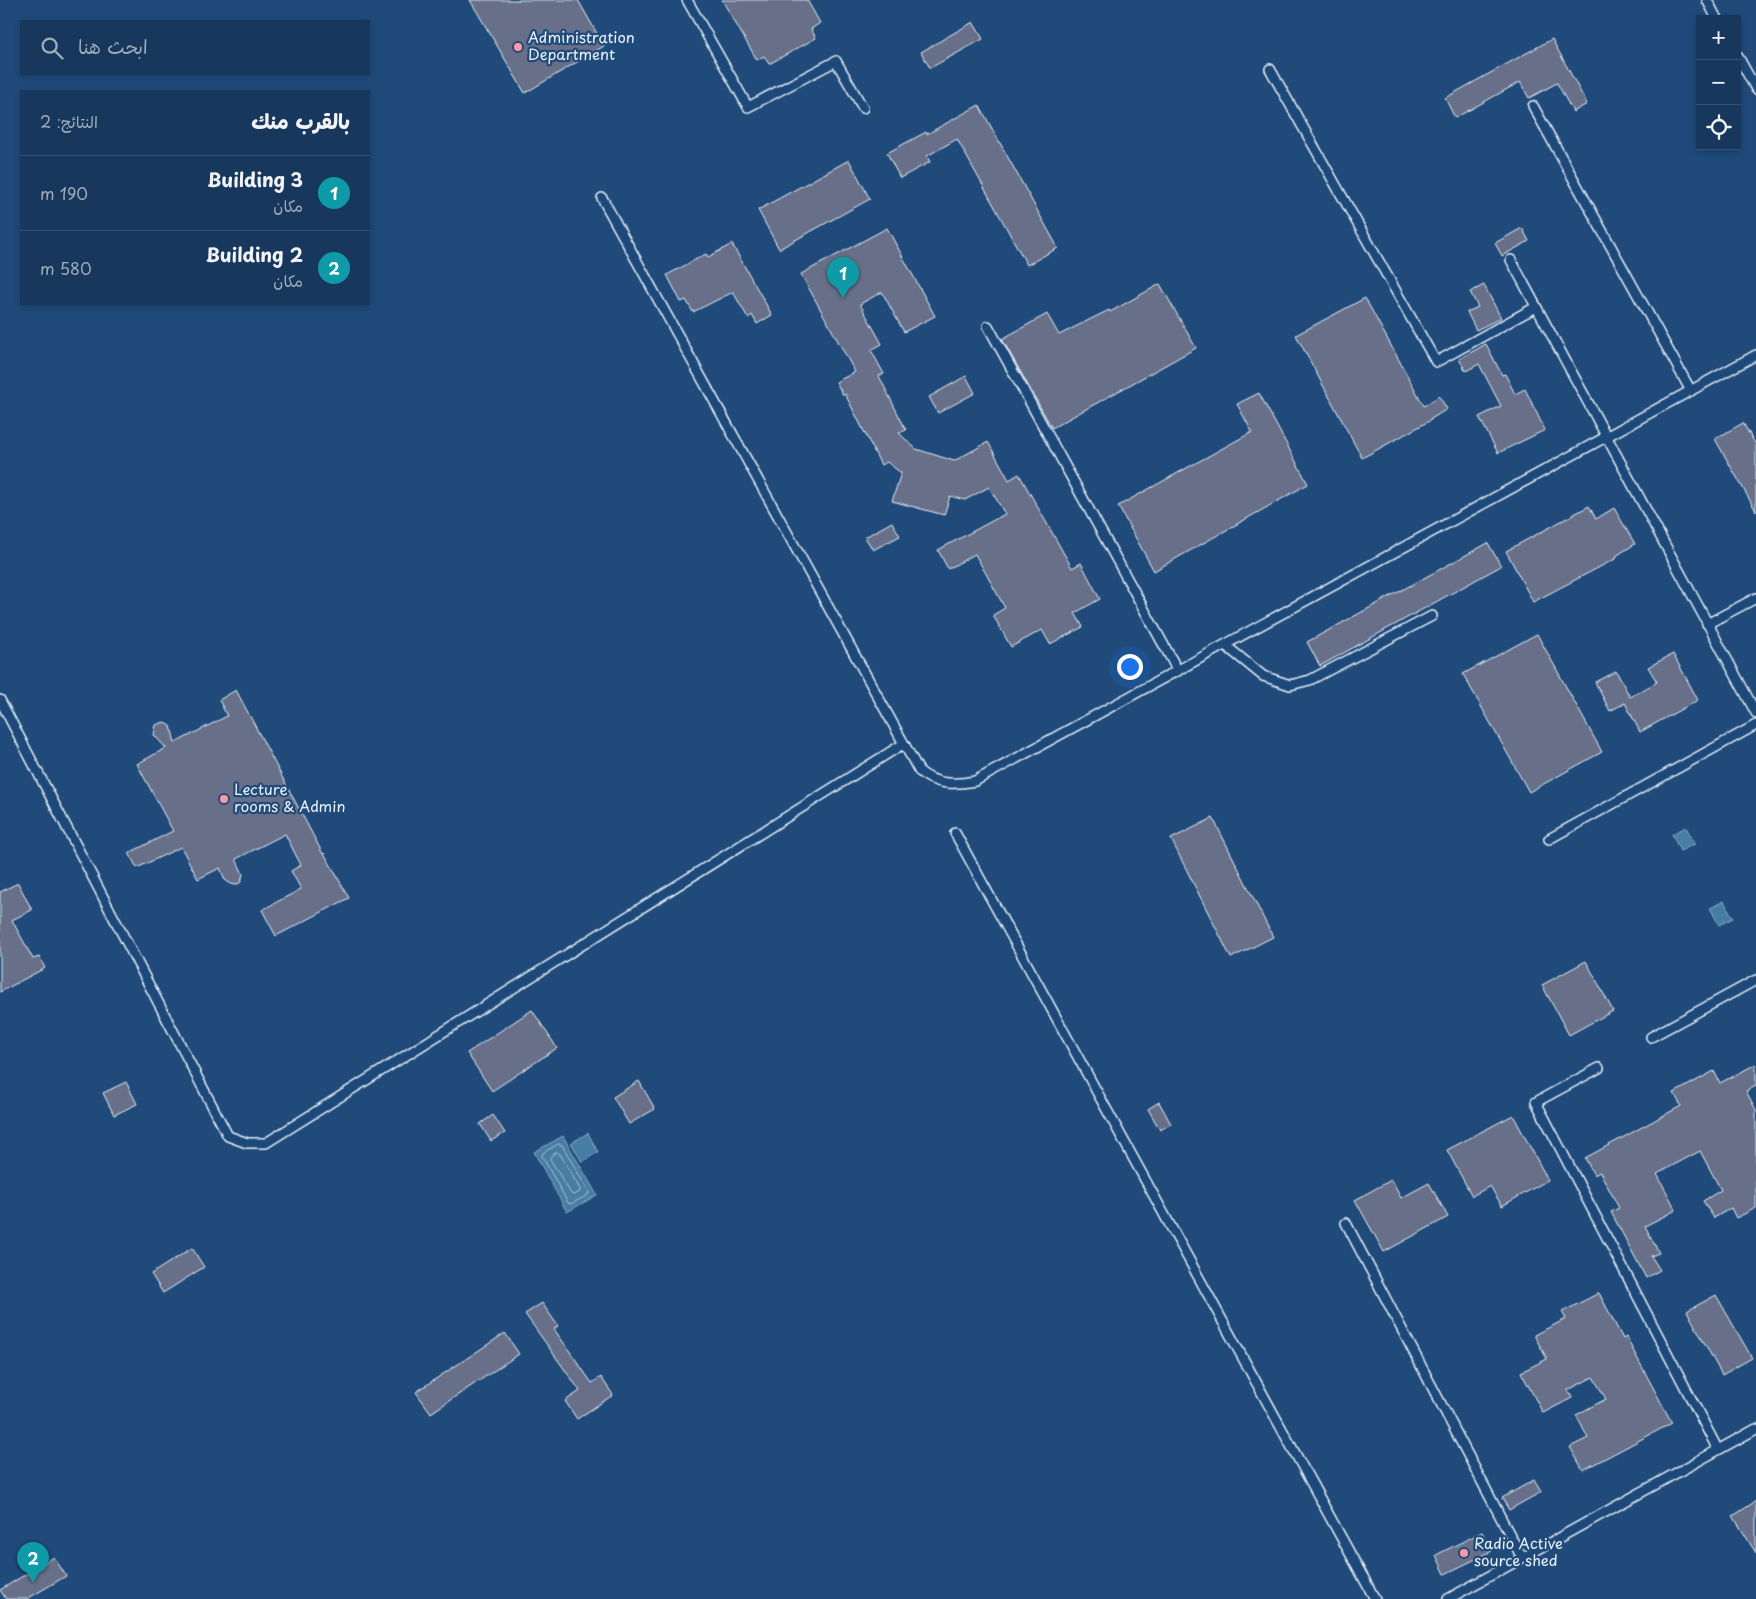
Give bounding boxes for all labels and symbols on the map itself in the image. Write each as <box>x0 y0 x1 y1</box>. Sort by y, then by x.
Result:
place label: Administration Department <box>528 25 635 65</box>
marker: Administration Department <box>512 41 524 53</box>
pin: 1 <box>827 257 859 298</box>
your location <box>1117 654 1143 680</box>
place label: Lecture rooms & Admin <box>234 777 345 817</box>
marker: Lecture rooms & Admin <box>218 793 230 805</box>
place label: Radio Active source shed <box>1474 1531 1563 1571</box>
pin: 2 <box>17 1542 49 1583</box>
marker: Radio Active source shed <box>1458 1547 1470 1559</box>

